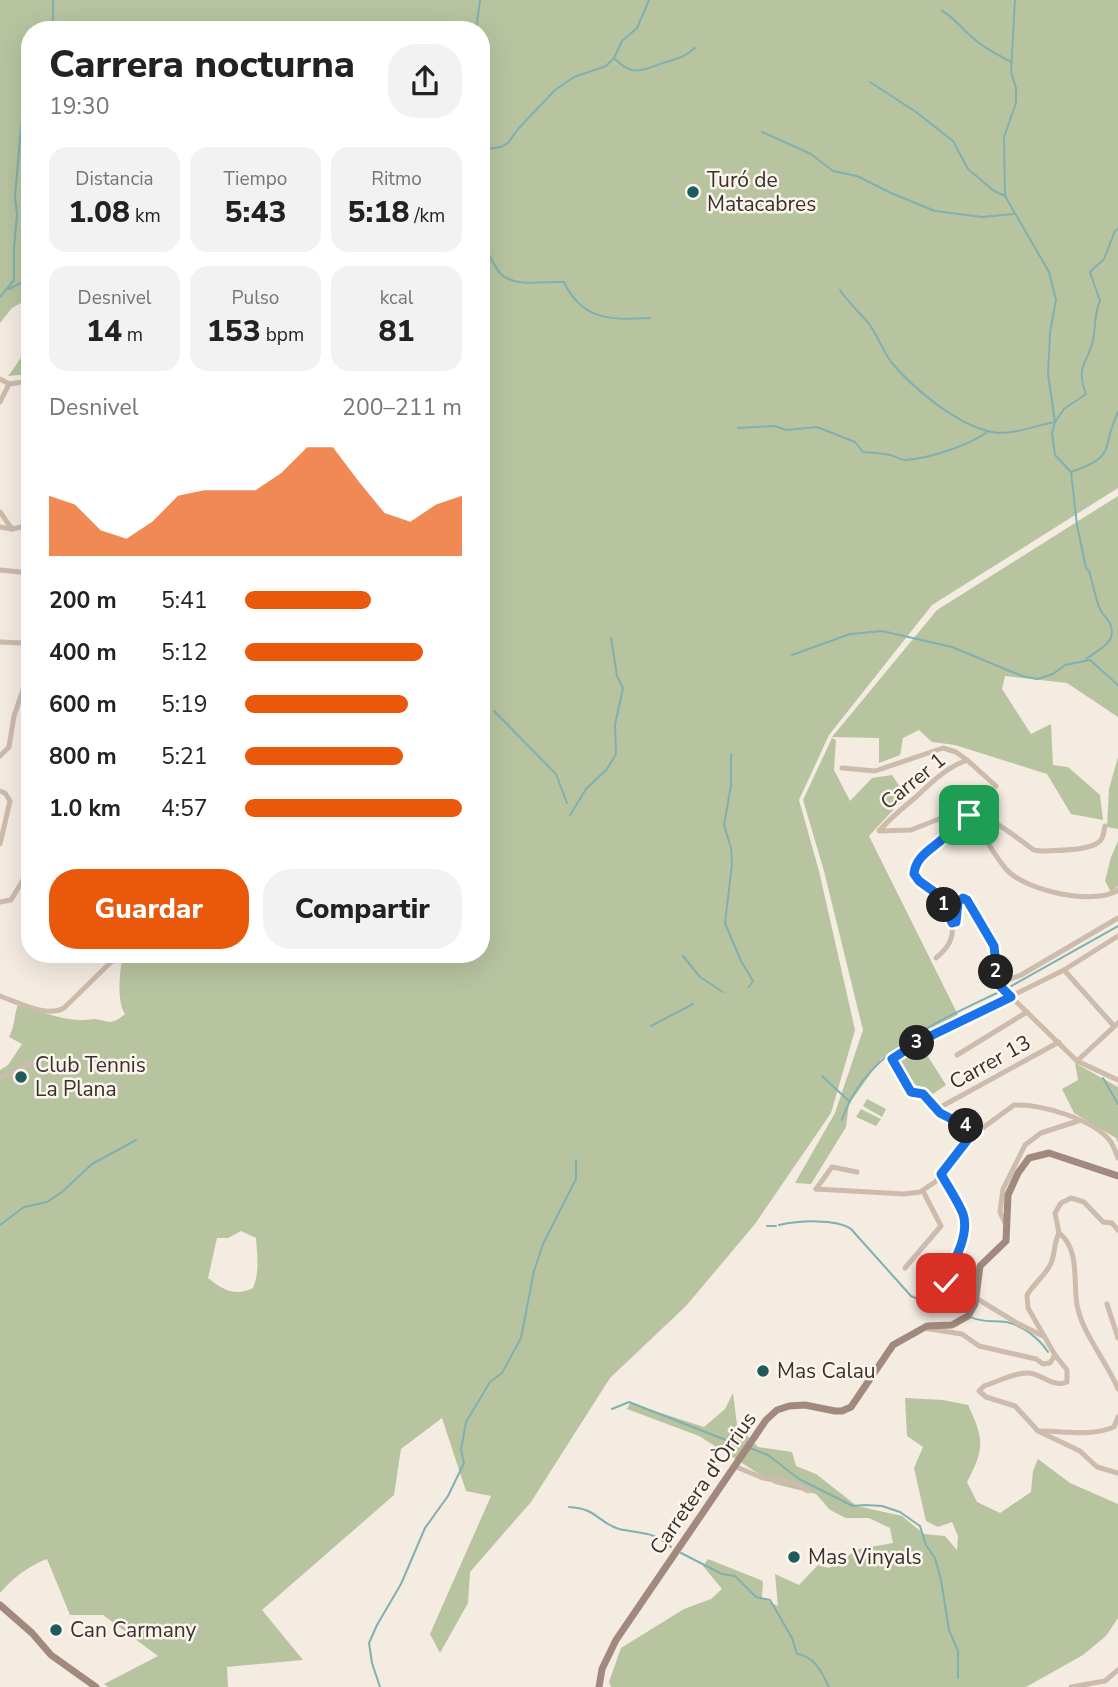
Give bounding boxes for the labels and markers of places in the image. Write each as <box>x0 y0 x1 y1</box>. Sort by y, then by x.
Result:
place label: Turó de Matacabres <box>707 166 816 218</box>
marker: Turó de Matacabres <box>685 184 701 200</box>
pin <box>939 785 999 845</box>
pin: 1 <box>926 888 962 922</box>
pin: 2 <box>978 954 1014 990</box>
pin: 3 <box>900 1026 934 1060</box>
place label: Club Tennis La Plana <box>35 1051 146 1103</box>
marker: Club Tennis La Plana <box>13 1069 29 1085</box>
pin: 4 <box>948 1108 984 1144</box>
pin <box>916 1253 976 1313</box>
place label: Mas Calau <box>777 1357 876 1385</box>
marker: Mas Calau <box>755 1363 771 1379</box>
place label: Mas Vinyals <box>808 1543 922 1571</box>
marker: Mas Vinyals <box>786 1549 802 1565</box>
place label: Can Carmany <box>70 1616 197 1644</box>
marker: Can Carmany <box>48 1622 64 1638</box>

